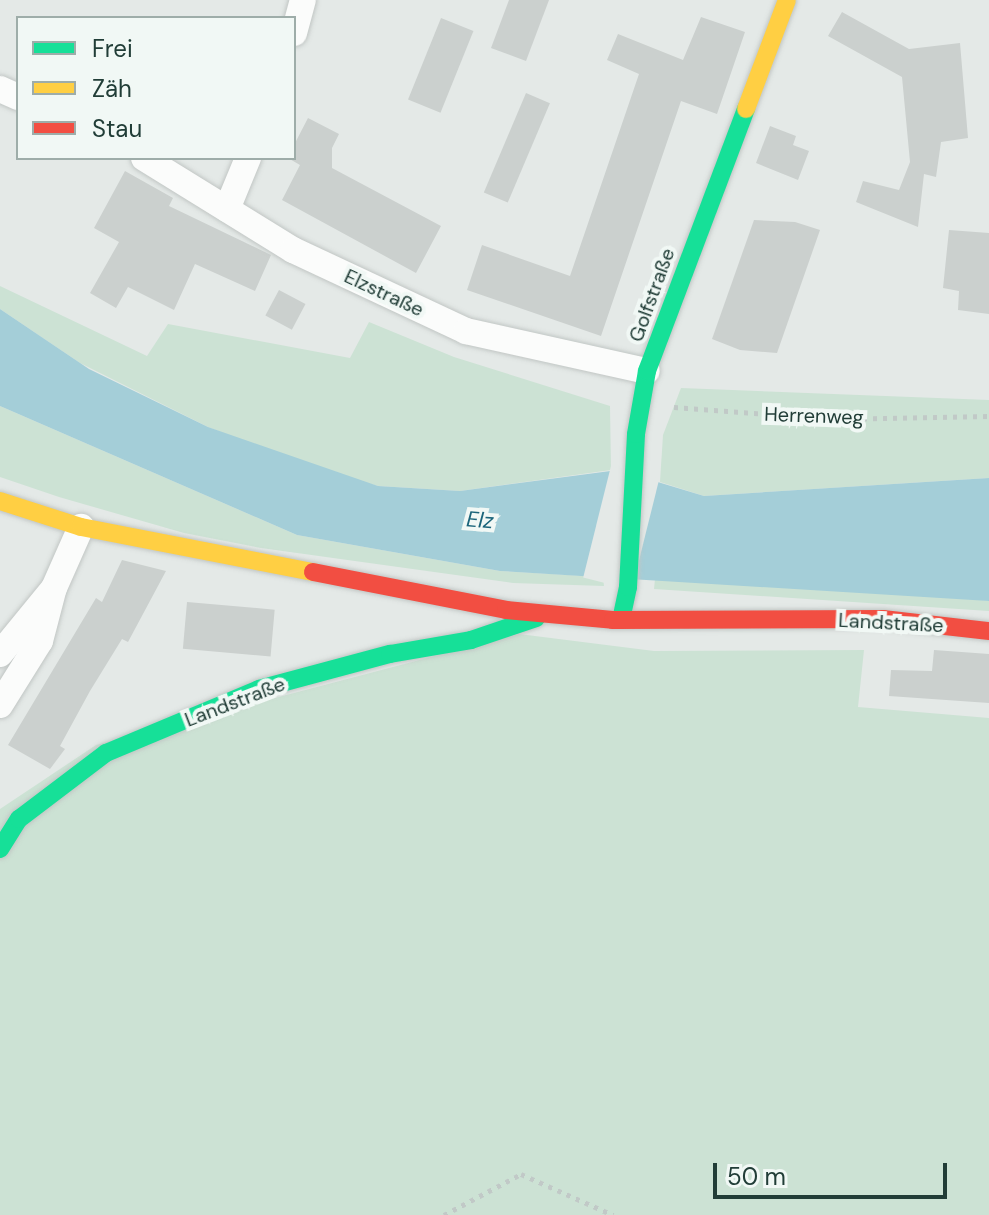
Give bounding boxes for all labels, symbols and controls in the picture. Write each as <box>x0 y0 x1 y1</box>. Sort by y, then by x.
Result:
legend <box>16 16 296 160</box>
text: Frei <box>92 33 133 64</box>
text: Zäh <box>92 73 132 104</box>
text: Stau <box>92 113 142 144</box>
street label: Golfstraße <box>624 245 680 345</box>
street label: Elzstraße <box>340 264 428 322</box>
street label: Herrenweg <box>764 402 864 430</box>
water label: Elz <box>465 506 495 534</box>
street label: Landstraße <box>838 608 944 638</box>
street label: Landstraße <box>181 672 289 732</box>
scale bar <box>717 1147 951 1197</box>
text: 50 m <box>727 1161 786 1192</box>

